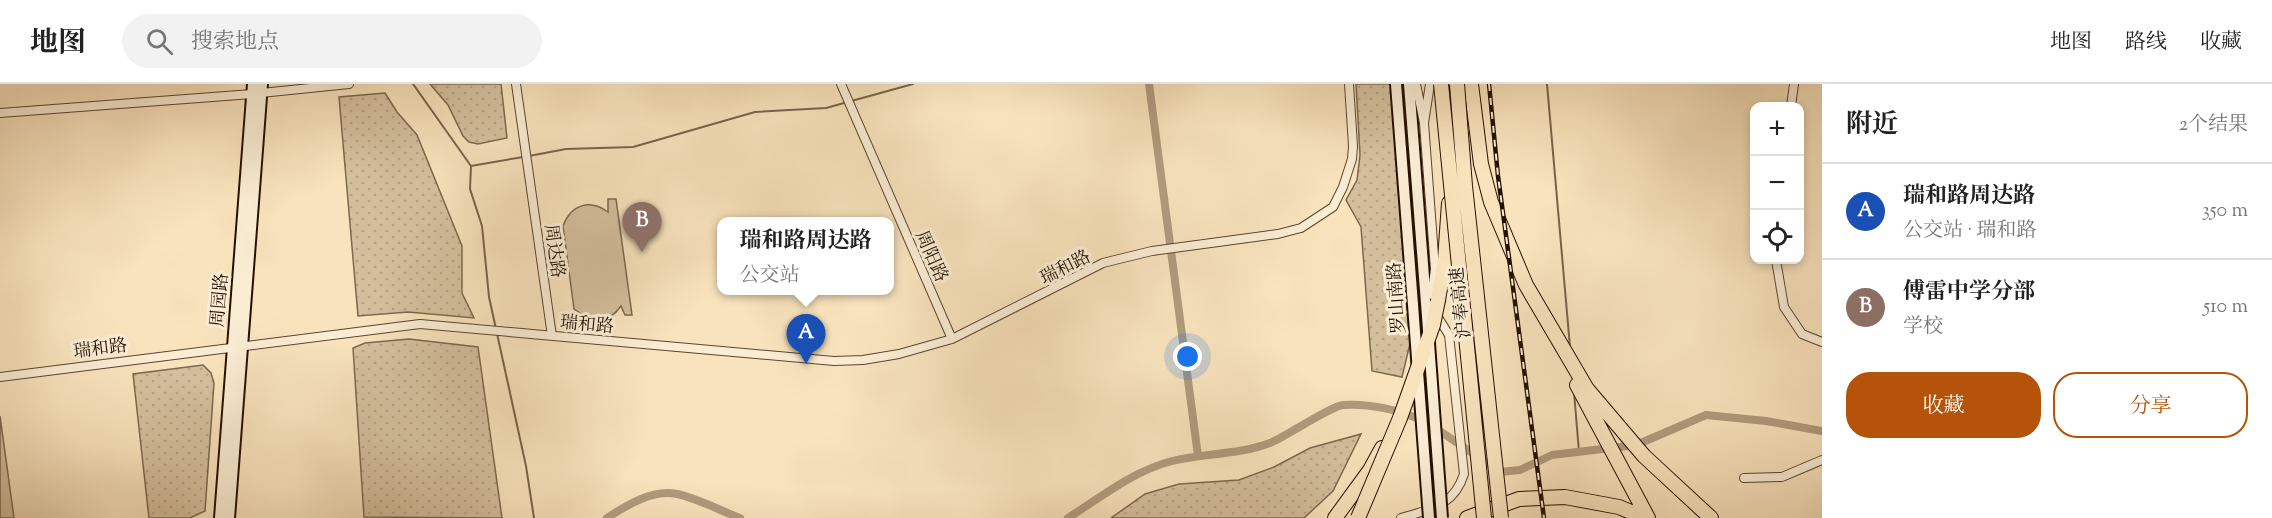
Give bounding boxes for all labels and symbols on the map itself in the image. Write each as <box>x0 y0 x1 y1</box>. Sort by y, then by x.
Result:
pin: B <box>622 202 662 252</box>
street label: 周达路 <box>536 223 570 280</box>
street label: 周阳路 <box>907 227 953 287</box>
street label: 瑞和路 <box>1036 245 1096 293</box>
street label: 罗山南路 <box>1383 261 1413 335</box>
street label: 沪奉高速 <box>1445 266 1479 340</box>
street label: 周园路 <box>206 272 236 328</box>
street label: 瑞和路 <box>559 311 615 341</box>
pin: A <box>786 314 826 364</box>
street label: 瑞和路 <box>72 334 129 366</box>
your location <box>1173 342 1202 371</box>

